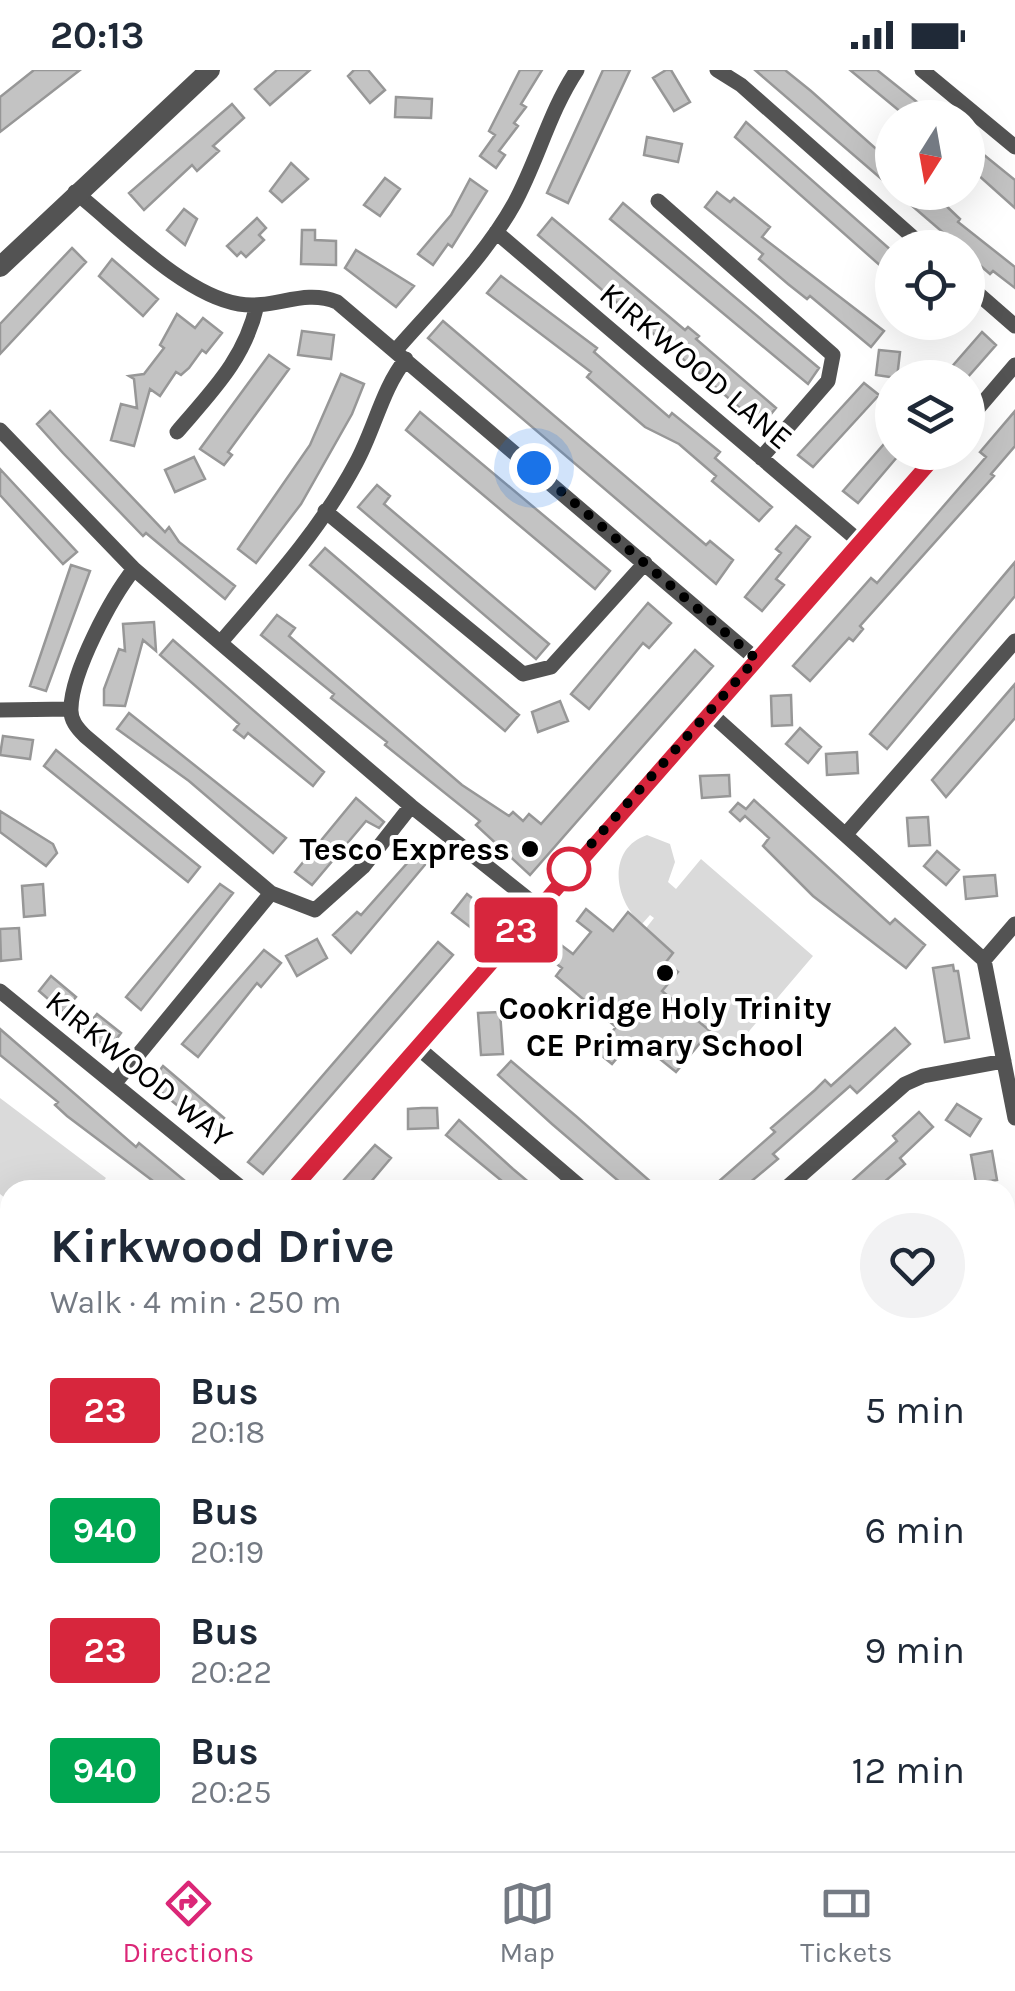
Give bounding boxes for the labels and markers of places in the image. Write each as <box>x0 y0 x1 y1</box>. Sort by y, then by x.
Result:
place label: Tesco Express <box>299 831 510 868</box>
marker: Tesco Express <box>519 838 541 860</box>
unlabelled marker <box>548 848 590 890</box>
marker: Cookridge Holy Trinity CE Primary School <box>654 962 676 984</box>
place label: Cookridge Holy Trinity CE Primary School <box>499 990 831 1064</box>

